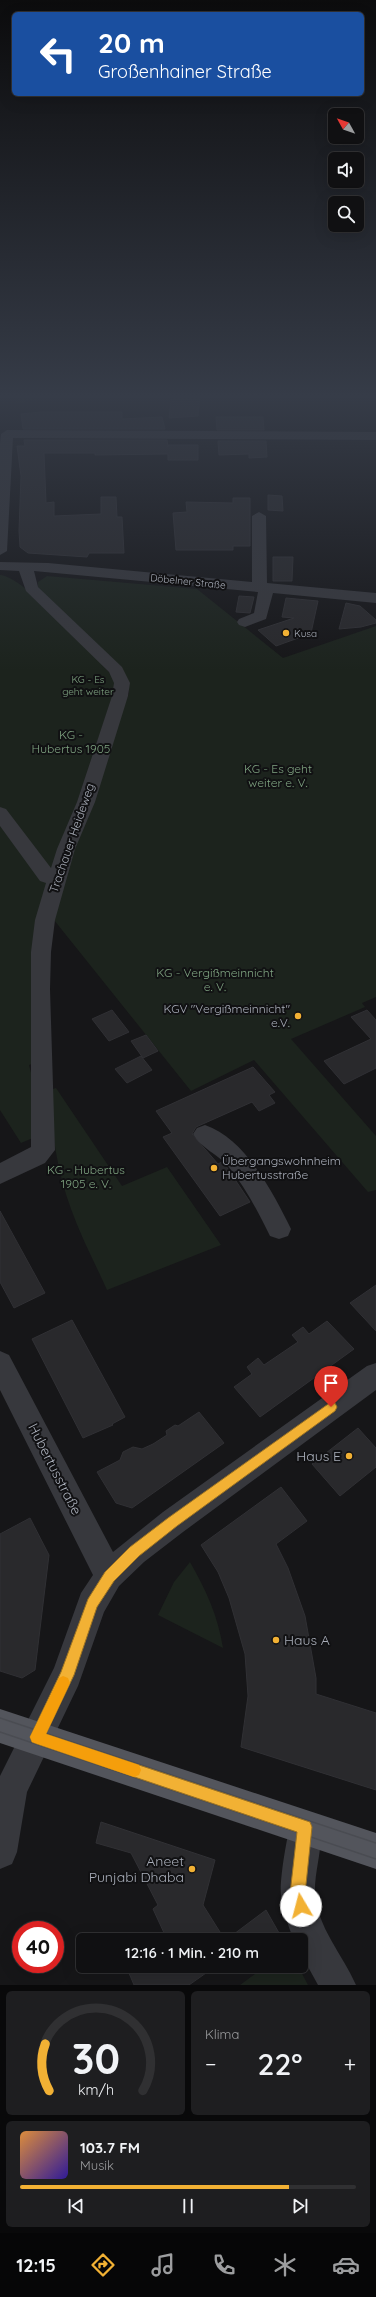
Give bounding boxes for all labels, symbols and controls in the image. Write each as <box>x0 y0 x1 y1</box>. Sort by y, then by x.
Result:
text: 20 m <box>98 25 165 60</box>
icon: left <box>32 28 84 80</box>
text: Großenhainer Straße <box>98 60 272 83</box>
north arrow <box>328 108 364 144</box>
map controls <box>328 108 364 232</box>
button: sound <box>328 152 364 188</box>
button: search <box>328 196 364 232</box>
street label: Döbelner Straße <box>150 571 227 592</box>
place label: Kusa <box>294 627 317 640</box>
marker: Kusa <box>281 628 291 638</box>
park label: KG - Es geht weiter <box>62 673 114 698</box>
park label: KG - Hubertus 1905 <box>32 727 110 756</box>
park label: KG - Es geht weiter e. V. <box>244 761 312 790</box>
street label: Trachauer Heideweg <box>46 781 97 895</box>
park label: KG - Vergißmeinnicht e. V. <box>156 965 274 994</box>
place label: KGV "Vergißmeinnicht" e.V. <box>164 1001 290 1030</box>
marker: KGV "Vergißmeinnicht" e.V. <box>293 1011 303 1021</box>
place label: Übergangswohnheim Hubertusstraße <box>222 1153 341 1182</box>
park label: KG - Hubertus 1905 e. V. <box>47 1162 125 1191</box>
marker: Übergangswohnheim Hubertusstraße <box>209 1163 219 1173</box>
pin <box>314 1366 348 1407</box>
icon: arrive <box>320 1372 342 1394</box>
street label: Hubertusstraße <box>24 1420 86 1518</box>
place label: Haus E <box>296 1447 341 1465</box>
marker: Haus E <box>344 1451 354 1461</box>
place label: Haus A <box>284 1631 330 1649</box>
marker: Haus A <box>271 1635 281 1645</box>
place label: Aneet Punjabi Dhaba <box>89 1852 184 1886</box>
marker: Aneet Punjabi Dhaba <box>187 1864 197 1874</box>
position arrow <box>280 1885 322 1927</box>
speed limit sign: 40 <box>12 1921 64 1973</box>
text: 12:16 · 1 Min. · 210 m <box>125 1943 259 1962</box>
text: Klima <box>205 2026 239 2042</box>
text: 30 <box>72 2032 119 2084</box>
text: 22° <box>258 2045 303 2083</box>
text: − <box>205 2050 216 2078</box>
text: + <box>344 2050 356 2078</box>
text: km/h <box>77 2081 114 2099</box>
text: 103.7 FM <box>80 2138 140 2157</box>
text: Musik <box>80 2157 114 2173</box>
icon: previous <box>65 2195 87 2217</box>
icon: pause <box>177 2195 199 2217</box>
icon: next <box>289 2195 311 2217</box>
icon: directions <box>89 2251 117 2279</box>
icon: music <box>149 2251 177 2279</box>
icon: phone <box>210 2251 238 2279</box>
icon: climate <box>271 2251 299 2279</box>
icon: car <box>332 2251 360 2279</box>
text: 12:15 <box>16 2254 56 2277</box>

